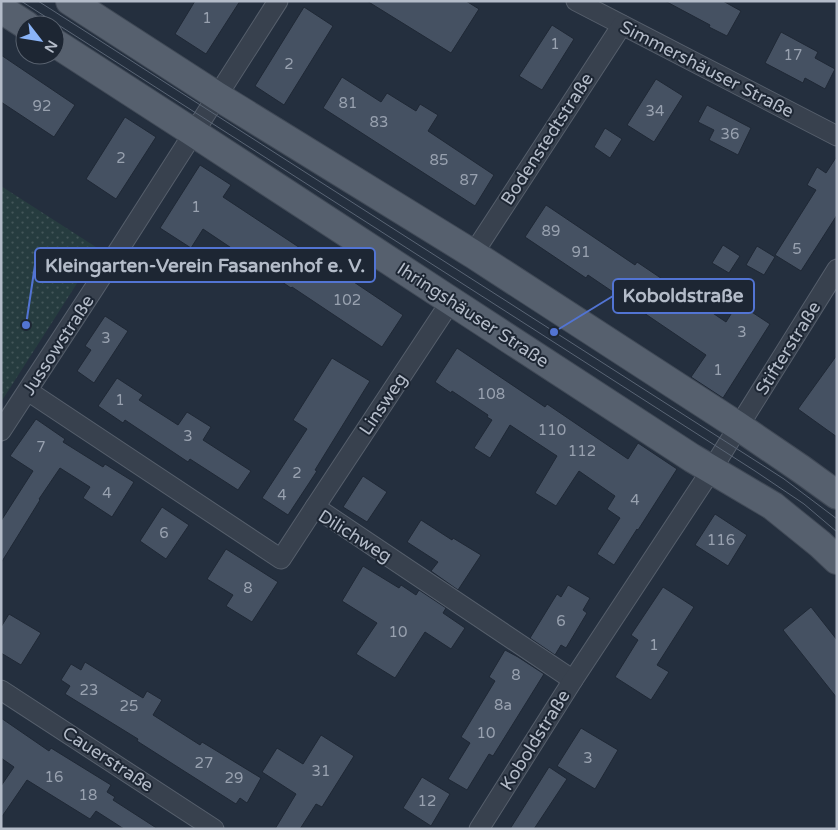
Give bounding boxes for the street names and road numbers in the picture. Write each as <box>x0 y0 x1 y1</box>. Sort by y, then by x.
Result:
street label: Simmershäuser Straße <box>616 16 798 122</box>
street label: Bodenstedtstraße <box>496 69 598 209</box>
street label: Ihringshäuser Straße <box>393 258 553 372</box>
street label: Jussowstraße <box>17 291 99 399</box>
street label: Stifterstraße <box>751 297 825 399</box>
street label: Linsweg <box>354 369 412 439</box>
street label: Dilichweg <box>314 505 396 567</box>
street label: Koboldstraße <box>495 686 575 794</box>
street label: Cauerstraße <box>58 721 158 797</box>

